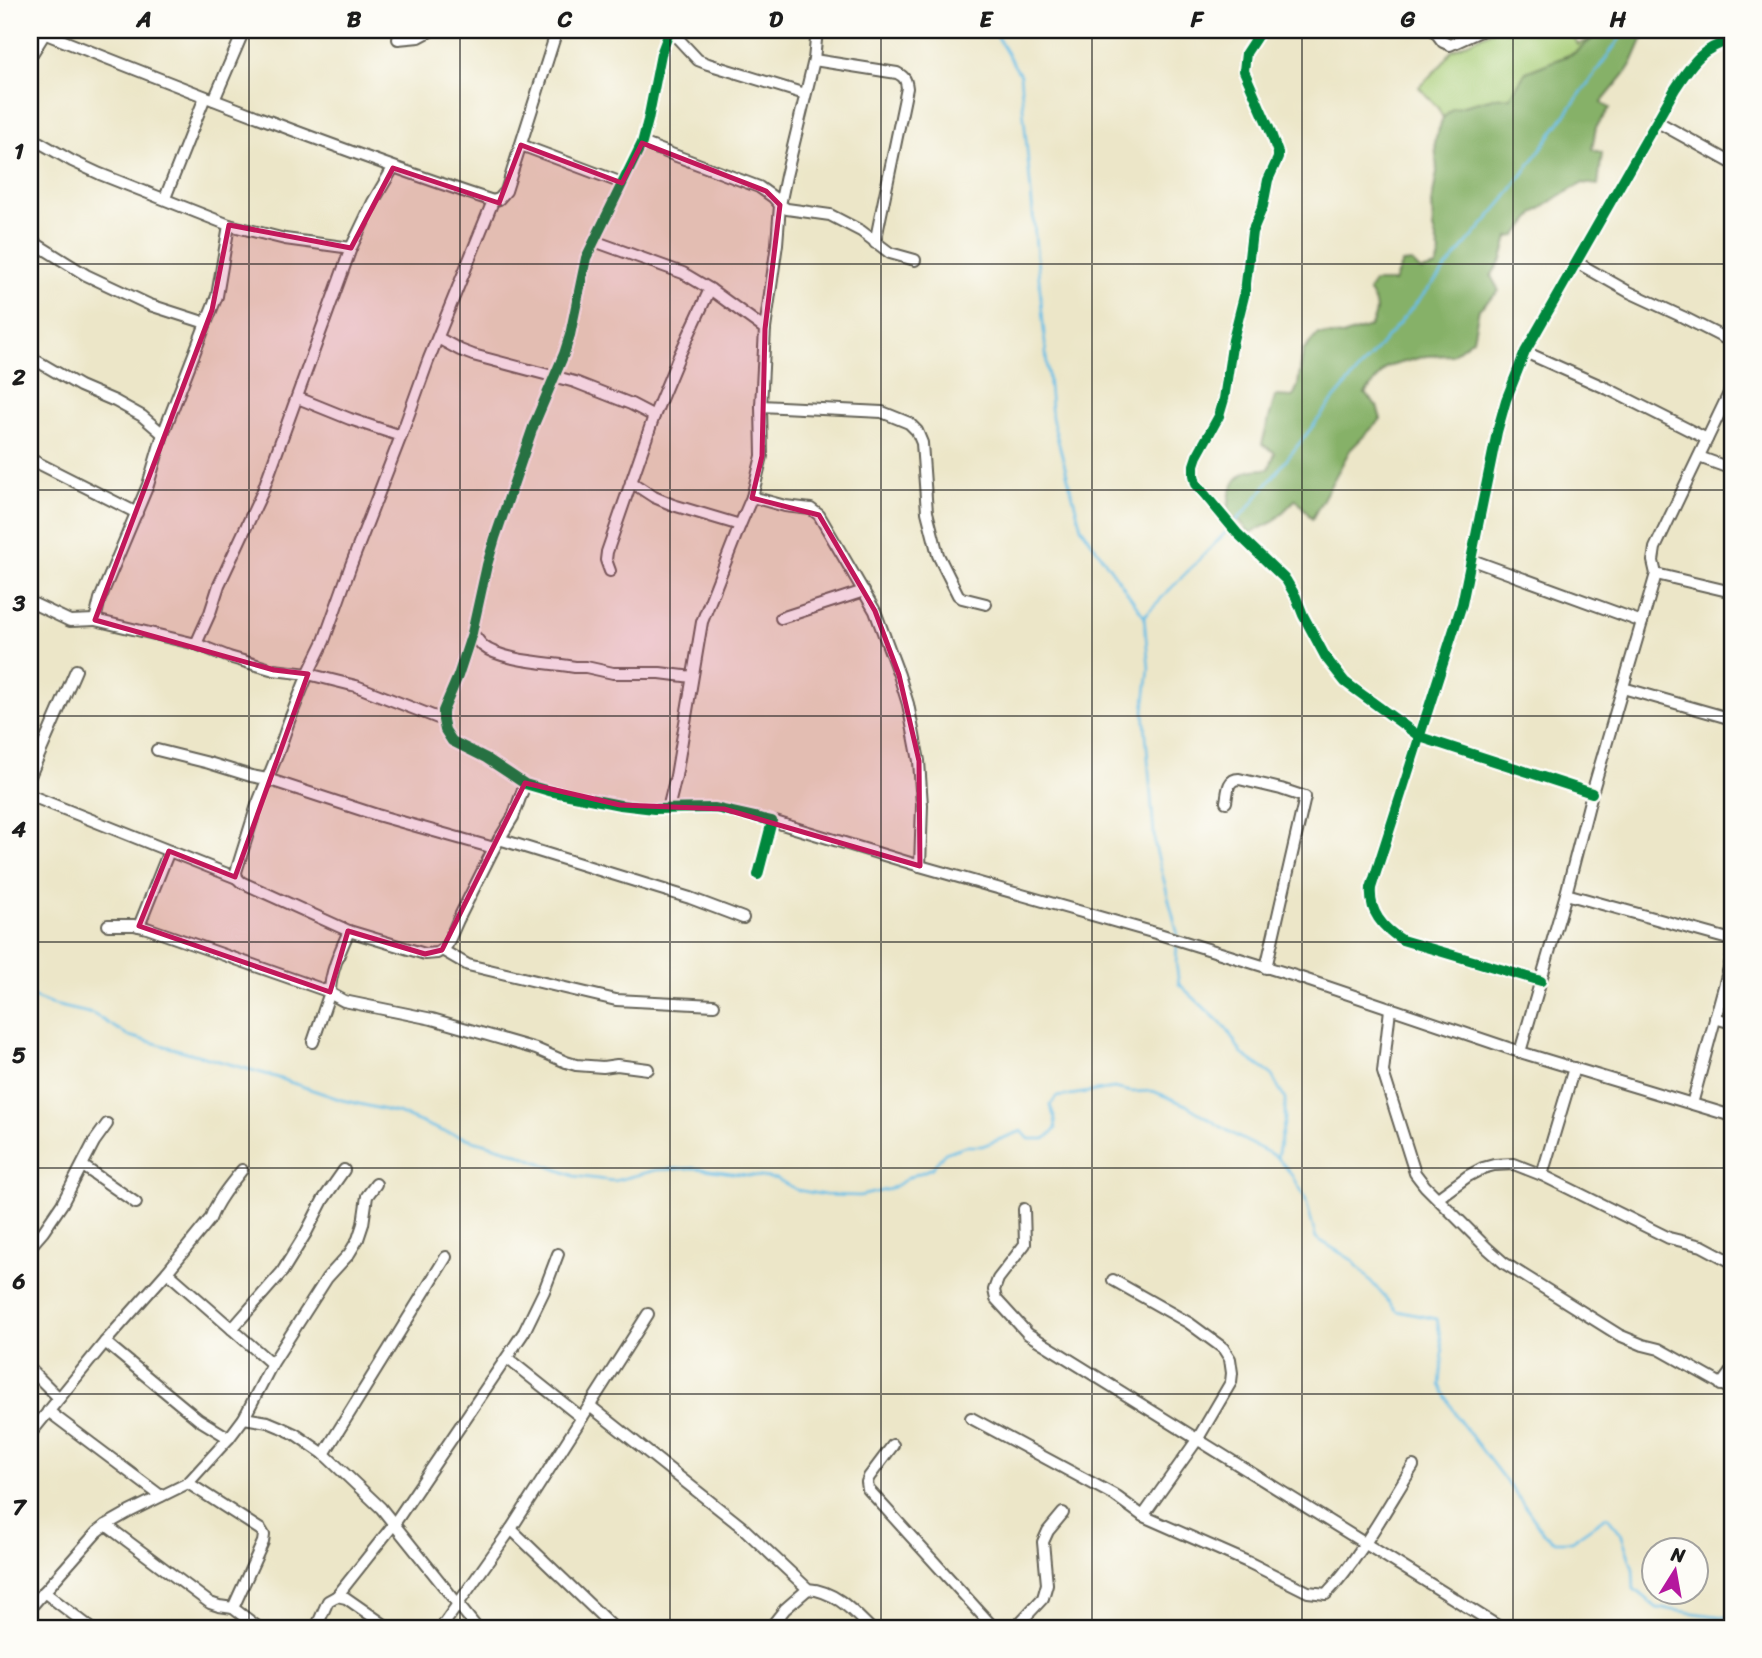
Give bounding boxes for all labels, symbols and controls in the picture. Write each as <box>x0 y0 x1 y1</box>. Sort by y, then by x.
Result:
text: A <box>135 0 152 40</box>
text: B <box>347 0 362 40</box>
text: C <box>557 0 573 40</box>
text: D <box>769 0 784 40</box>
text: E <box>980 0 995 40</box>
text: F <box>1190 0 1205 40</box>
text: G <box>1400 0 1416 40</box>
text: H <box>1609 0 1627 40</box>
text: 1 <box>14 131 24 172</box>
text: 2 <box>11 357 26 398</box>
text: 3 <box>12 583 26 624</box>
text: 4 <box>11 809 27 850</box>
text: 5 <box>12 1035 26 1076</box>
text: 6 <box>11 1261 26 1302</box>
text: 7 <box>12 1487 27 1528</box>
north arrow <box>1640 1536 1710 1606</box>
text: N <box>1668 1537 1689 1572</box>

